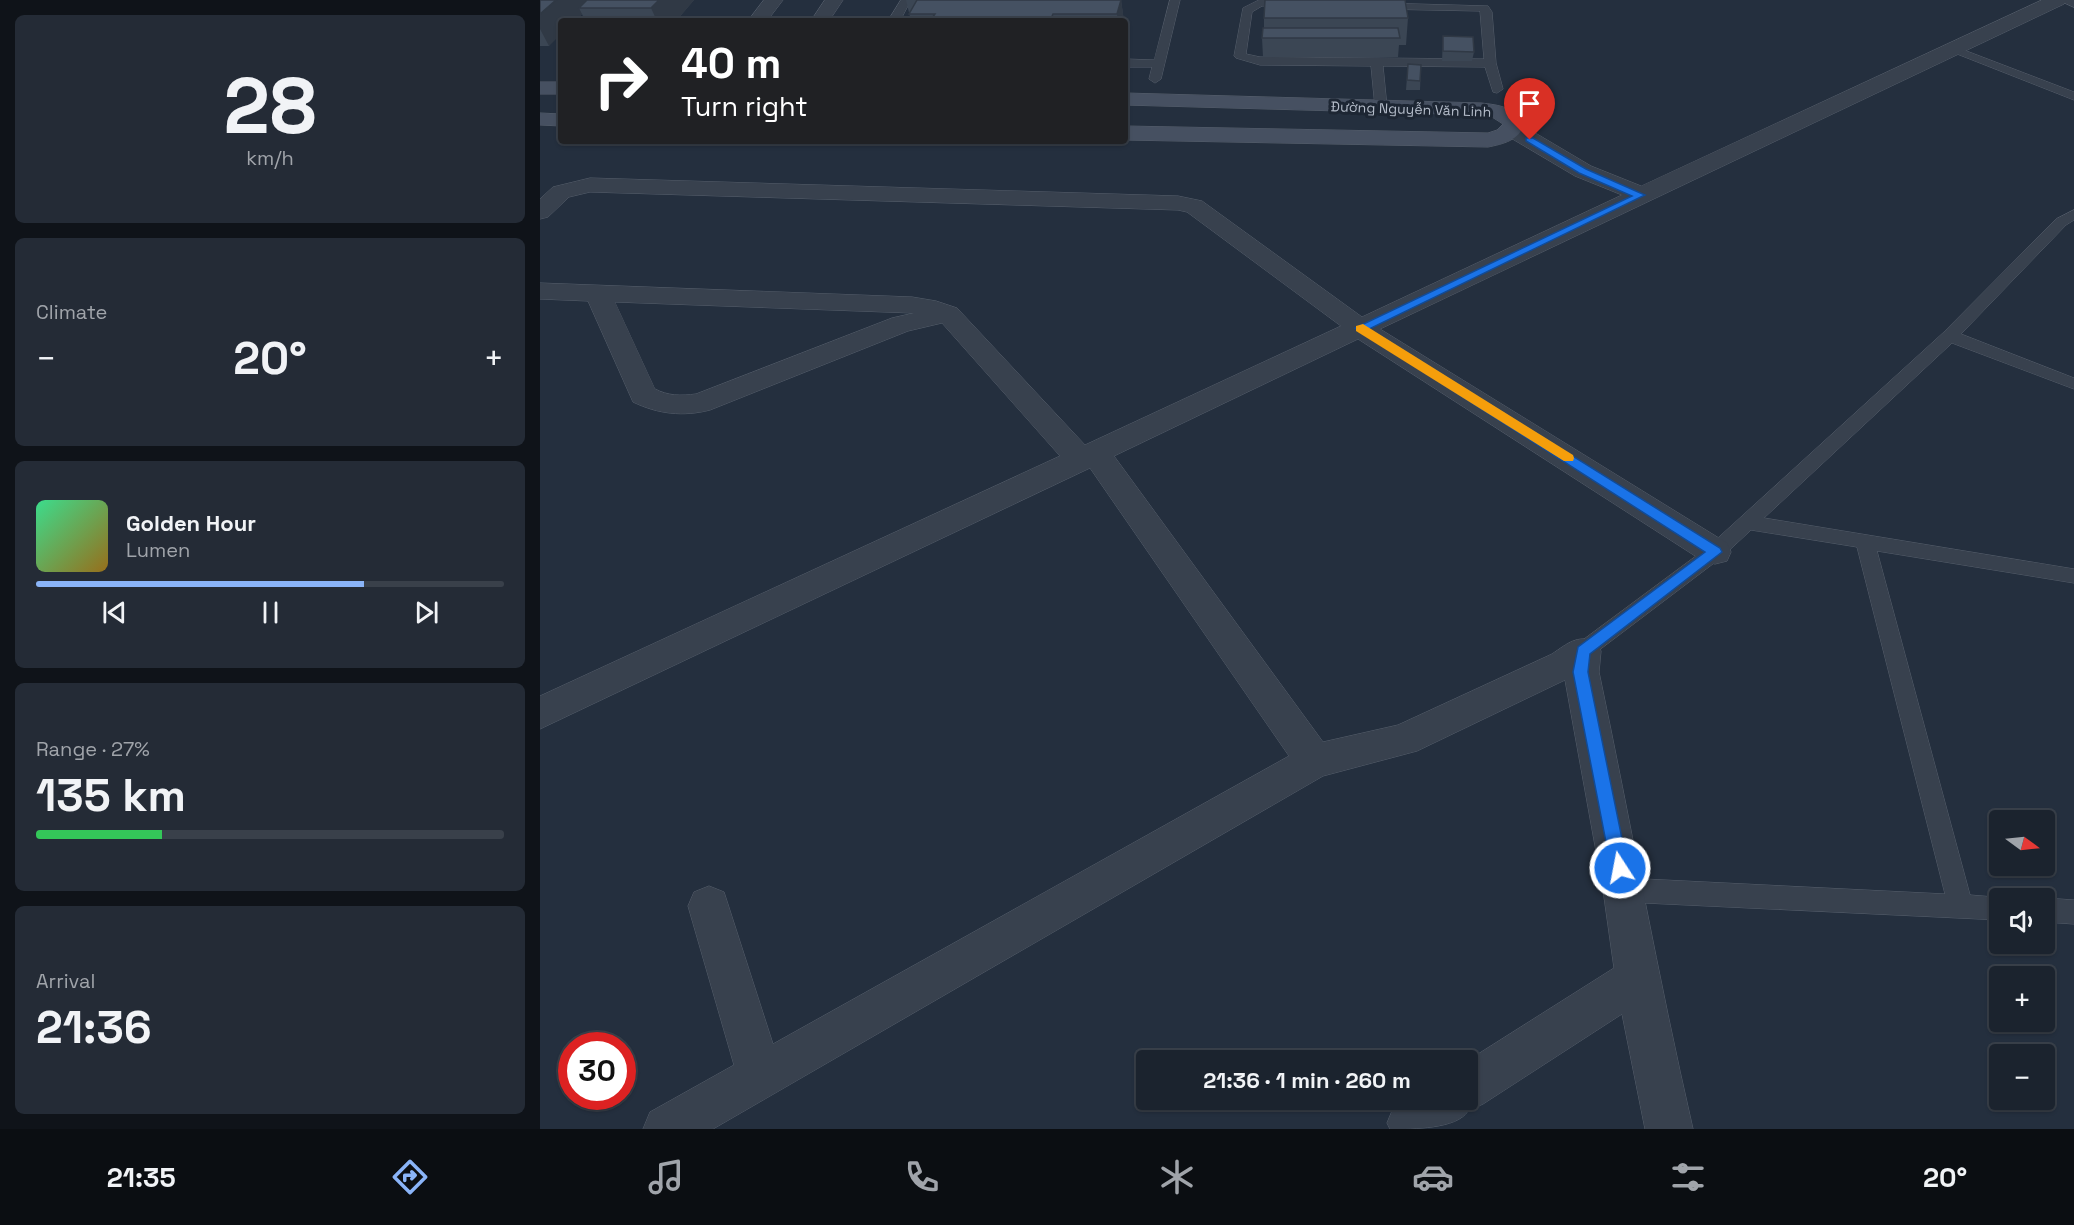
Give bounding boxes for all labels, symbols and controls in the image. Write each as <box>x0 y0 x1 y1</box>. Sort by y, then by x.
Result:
text: 40 m <box>681 37 781 90</box>
icon: right <box>582 42 660 120</box>
text: 28 <box>223 56 317 156</box>
pin <box>1504 78 1555 140</box>
icon: arrive <box>1513 87 1546 120</box>
text: Turn right <box>681 89 808 124</box>
street label: Đường Nguyễn Văn Linh <box>1330 97 1492 121</box>
text: km/h <box>246 145 294 171</box>
text: Climate <box>36 299 107 325</box>
text: 20° <box>233 330 307 387</box>
text: − <box>36 338 56 380</box>
text: + <box>484 338 504 380</box>
text: Golden Hour <box>126 509 256 537</box>
text: Lumen <box>126 537 190 563</box>
icon: previous <box>98 596 131 629</box>
icon: pause <box>254 596 287 629</box>
icon: next <box>410 596 443 629</box>
text: Range · 27% <box>36 736 150 762</box>
text: 135 km <box>36 767 186 824</box>
north arrow <box>1989 810 2055 876</box>
map controls <box>1989 810 2055 1110</box>
position arrow <box>1588 836 1652 900</box>
button: sound <box>1989 888 2055 954</box>
button: + <box>1989 966 2055 1032</box>
text: Arrival <box>36 968 95 994</box>
text: 21:36 <box>36 999 152 1056</box>
speed limit sign: 30 <box>558 1032 636 1110</box>
button: − <box>1989 1044 2055 1110</box>
text: 21:36 · 1 min · 260 m <box>1203 1066 1411 1094</box>
icon: directions <box>389 1156 431 1198</box>
icon: music <box>645 1156 687 1198</box>
icon: phone <box>901 1156 943 1198</box>
icon: climate <box>1156 1156 1198 1198</box>
icon: car <box>1412 1156 1454 1198</box>
icon: filters <box>1667 1156 1709 1198</box>
text: 21:35 <box>107 1160 176 1195</box>
text: 20° <box>1923 1160 1967 1195</box>

